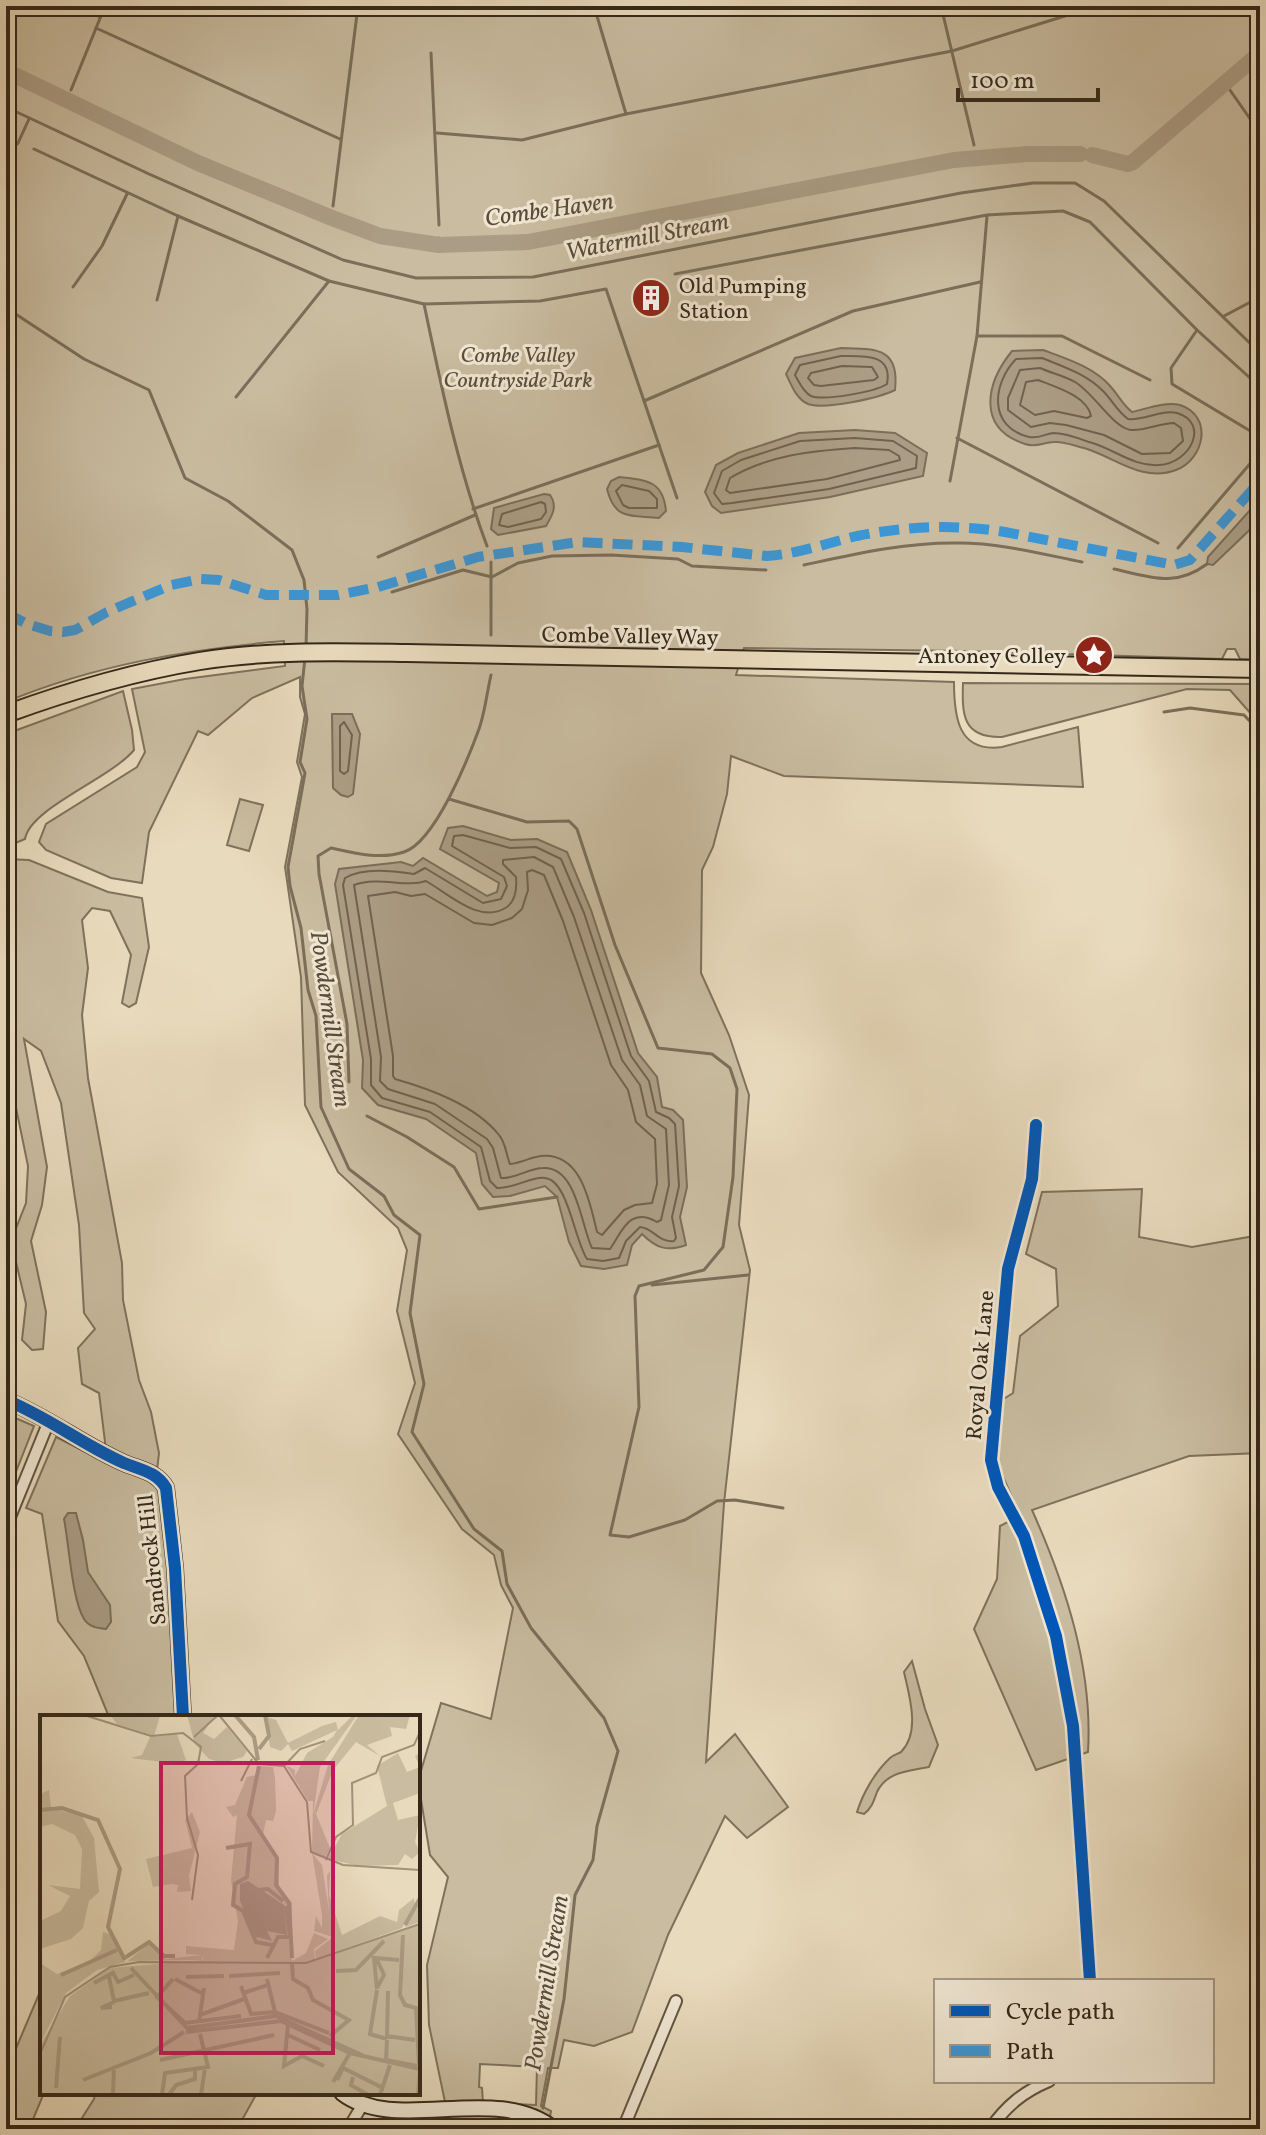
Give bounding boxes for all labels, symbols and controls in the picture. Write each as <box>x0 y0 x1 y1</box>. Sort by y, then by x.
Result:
scale bar <box>958 52 1098 102</box>
text: 100 m <box>970 65 1035 99</box>
water label: Combe Haven <box>483 185 616 237</box>
water label: Watermill Stream <box>563 205 732 270</box>
place label: Old Pumping Station <box>679 272 807 328</box>
building icon: Old Pumping Station <box>630 277 672 319</box>
park label: Combe Valley Countryside Park <box>444 341 592 397</box>
street label: Combe Valley Way <box>541 620 719 655</box>
place icon: Antoney Colley <box>1073 634 1115 676</box>
place label: Antoney Colley <box>918 642 1066 673</box>
water label: Powdermill Stream <box>300 929 358 1110</box>
street label: Royal Oak Lane <box>960 1289 1003 1441</box>
street label: Sandrock Hill <box>131 1493 176 1627</box>
inset map <box>40 1715 420 2095</box>
water label: Powdermill Stream <box>517 1893 579 2074</box>
legend <box>934 1979 1214 2083</box>
text: Cycle path <box>1006 1996 1115 2030</box>
text: Path <box>1006 2036 1054 2070</box>

